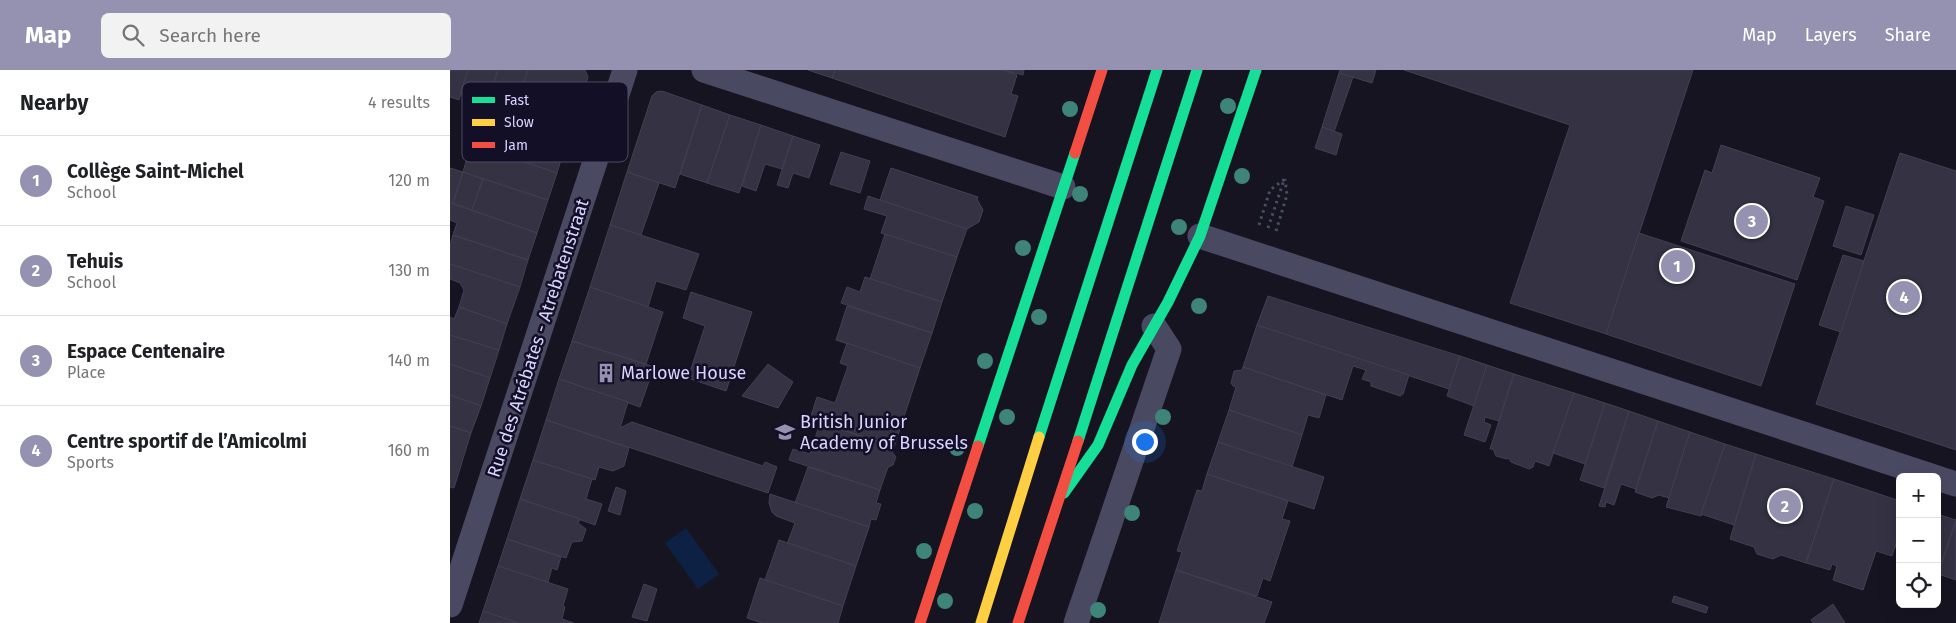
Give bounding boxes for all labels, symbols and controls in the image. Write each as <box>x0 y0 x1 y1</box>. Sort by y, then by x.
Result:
search box <box>101 13 451 58</box>
text: Map <box>25 21 71 49</box>
icon: search <box>119 21 147 49</box>
text: Search here <box>159 24 261 47</box>
text: Map <box>1742 24 1777 46</box>
text: Layers <box>1805 24 1857 46</box>
text: Share <box>1885 24 1931 46</box>
legend <box>462 82 628 162</box>
text: Nearby <box>20 90 88 116</box>
text: Fast <box>504 92 530 109</box>
text: 4 results <box>368 93 430 112</box>
text: Slow <box>504 114 534 131</box>
text: Jam <box>504 137 528 154</box>
text: Collège Saint-Michel <box>67 160 244 183</box>
text: 1 <box>32 171 40 190</box>
text: 120 m <box>388 171 430 190</box>
text: School <box>67 183 116 202</box>
street label: Rue des Atrébates - Atrebatenstraat <box>483 196 594 480</box>
pin: 3 <box>1736 202 1768 240</box>
pin: 1 <box>1661 247 1693 285</box>
text: Tehuis <box>67 250 123 273</box>
text: 2 <box>32 261 40 280</box>
text: 130 m <box>388 261 430 280</box>
text: School <box>67 273 116 292</box>
pin: 4 <box>1888 278 1920 316</box>
text: Espace Centenaire <box>67 340 225 363</box>
text: 3 <box>32 351 40 370</box>
text: 140 m <box>388 351 430 370</box>
building icon: Marlowe House <box>595 362 617 384</box>
place label: Marlowe House <box>621 362 746 384</box>
text: Place <box>67 363 106 382</box>
place label: British Junior Academy of Brussels <box>800 411 968 454</box>
school or university icon: British Junior Academy of Brussels <box>774 421 796 443</box>
your location <box>1132 429 1158 455</box>
text: Centre sportif de l’Amicolmi <box>67 430 307 453</box>
text: 4 <box>31 441 41 460</box>
text: 160 m <box>388 441 430 460</box>
text: Sports <box>67 453 114 472</box>
map controls <box>1896 473 1941 608</box>
button: + <box>1896 473 1941 518</box>
pin: 2 <box>1769 487 1801 525</box>
button: − <box>1896 518 1941 563</box>
button: locate <box>1896 563 1941 608</box>

